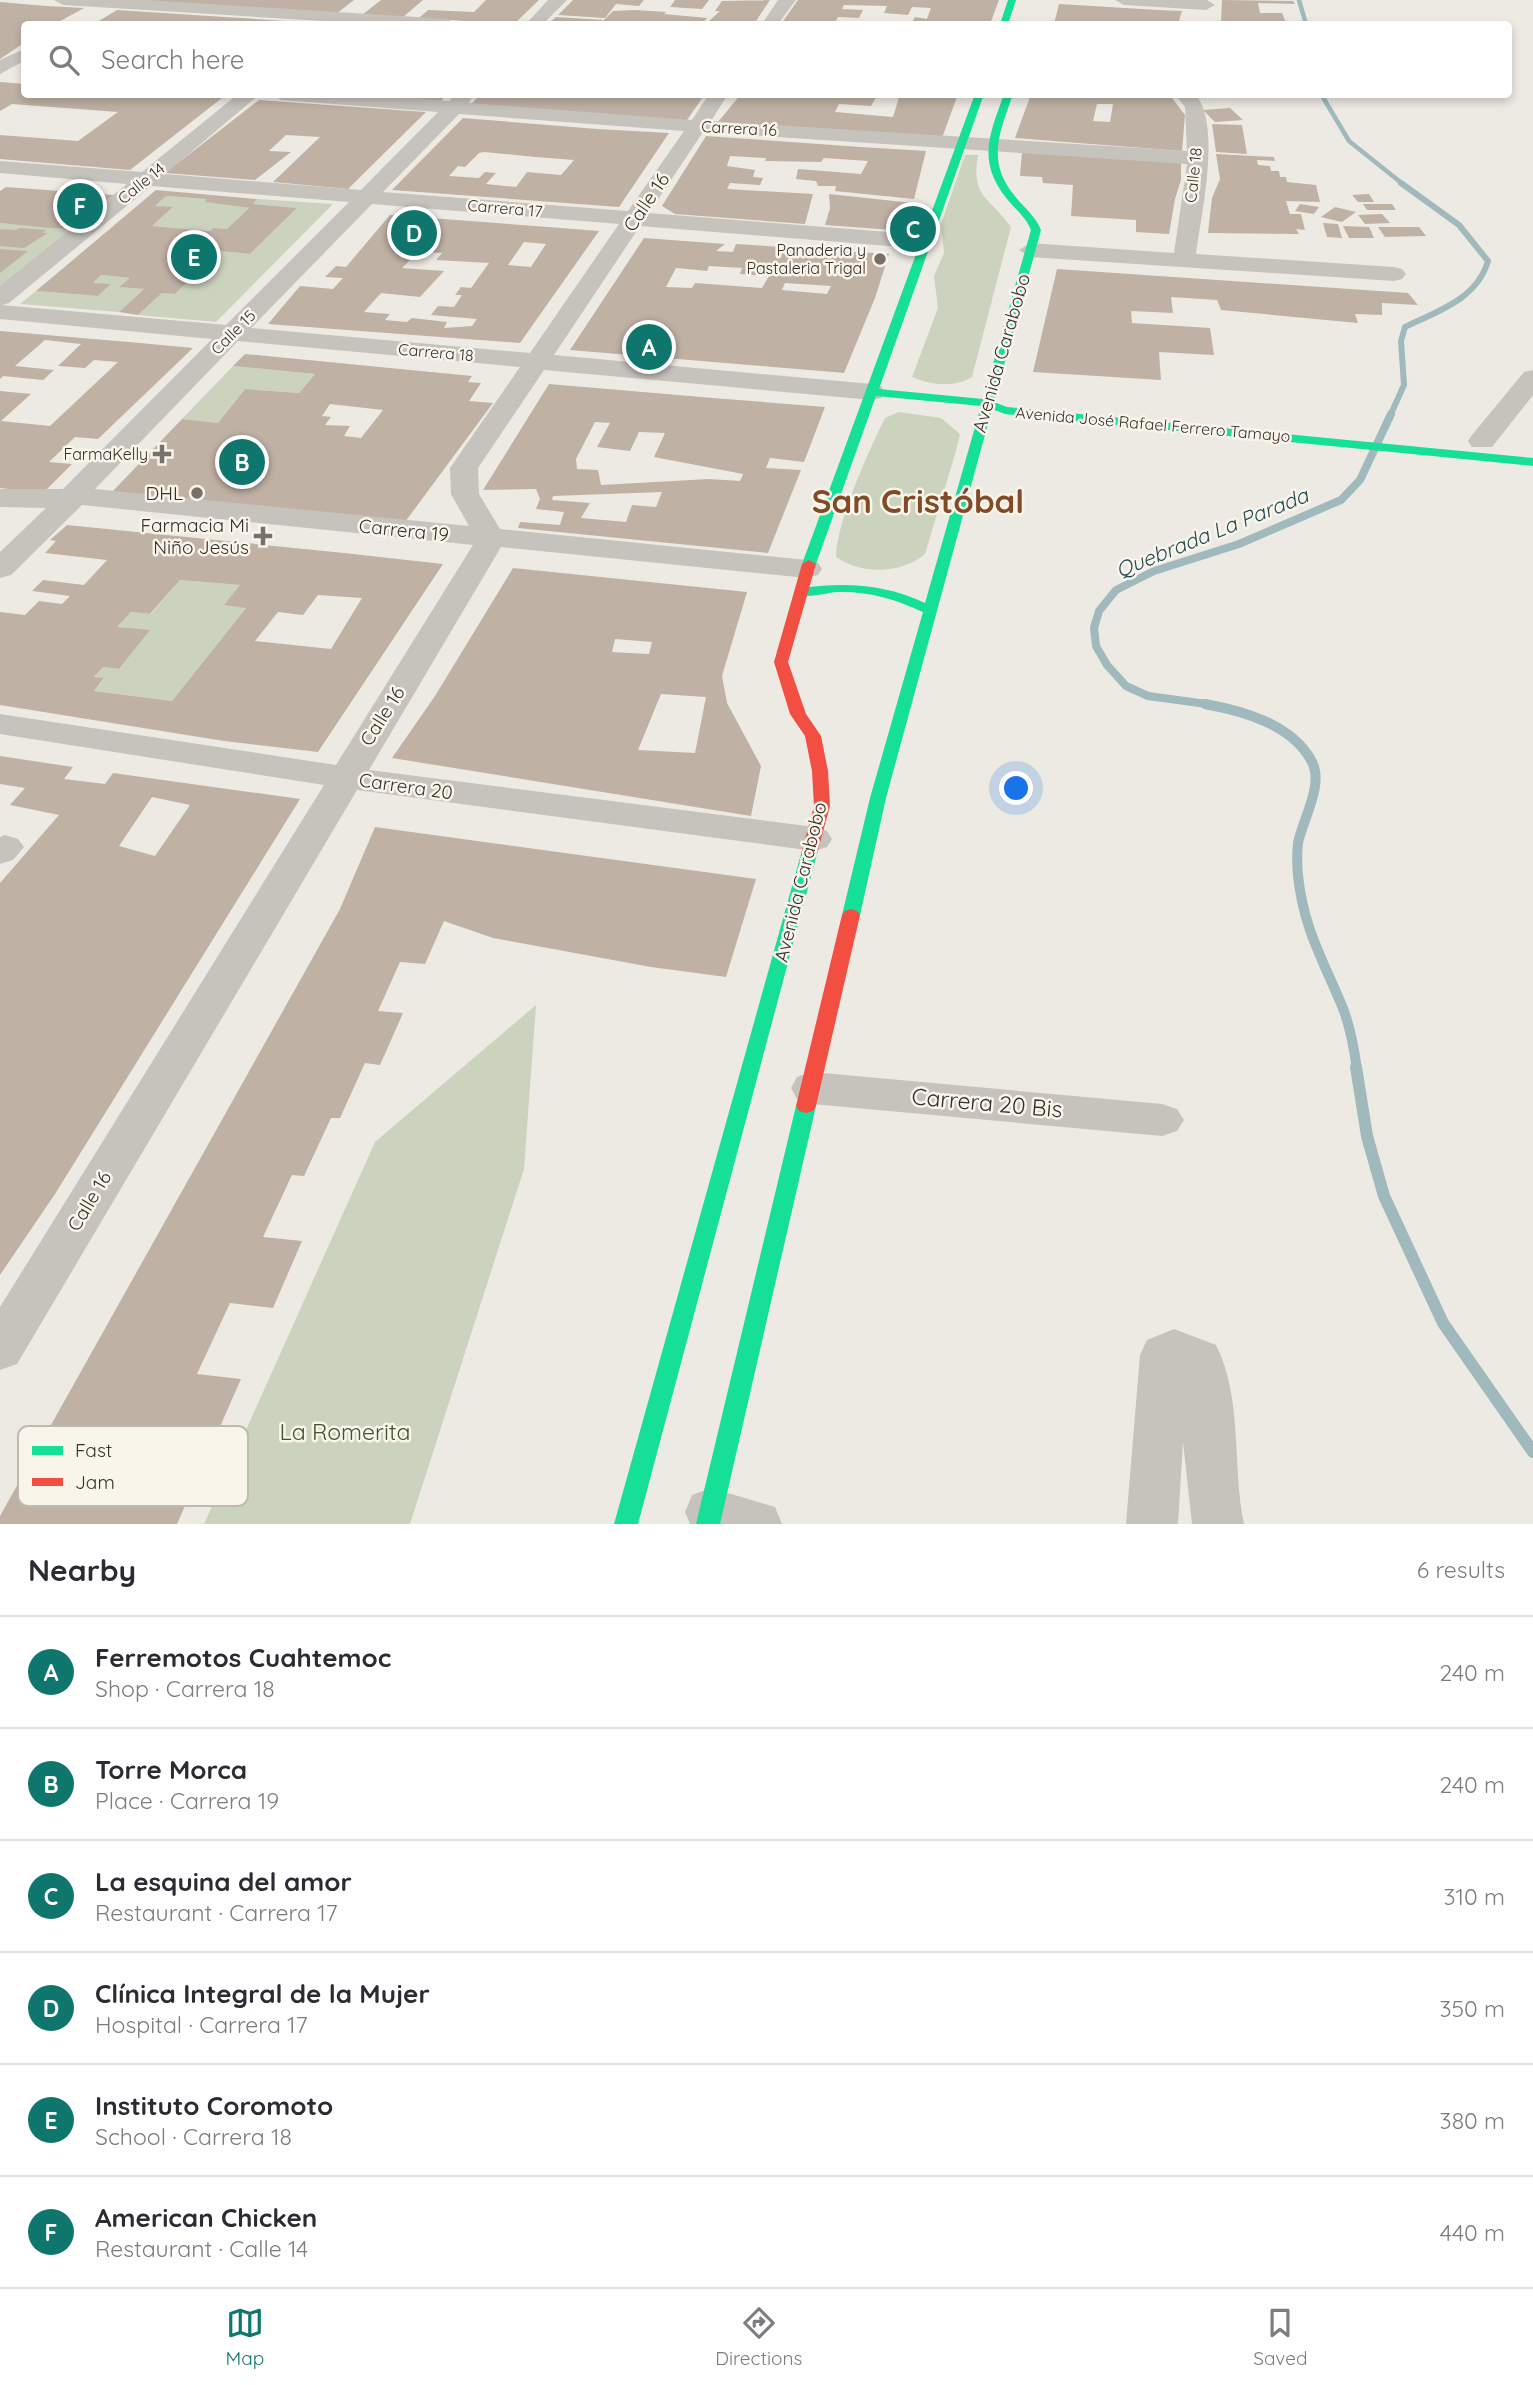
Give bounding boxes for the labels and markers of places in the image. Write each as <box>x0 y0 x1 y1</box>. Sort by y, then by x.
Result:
pin: F <box>57 180 103 232</box>
pin: C <box>890 203 936 255</box>
pin: D <box>391 207 437 259</box>
pin: E <box>171 231 217 283</box>
place label: Panaderia y Pastaleria Trigal <box>746 240 866 278</box>
marker: Panaderia y Pastaleria Trigal <box>872 251 888 267</box>
pin: A <box>626 321 672 373</box>
pin: B <box>219 436 265 488</box>
place label: FarmaKelly <box>63 444 148 464</box>
marker: FarmaKelly <box>154 446 170 462</box>
place label: DHL <box>146 481 183 505</box>
marker: DHL <box>189 485 205 501</box>
place label: Farmacia Mi Niño Jesús <box>141 513 249 559</box>
marker: Farmacia Mi Niño Jesús <box>255 528 271 544</box>

